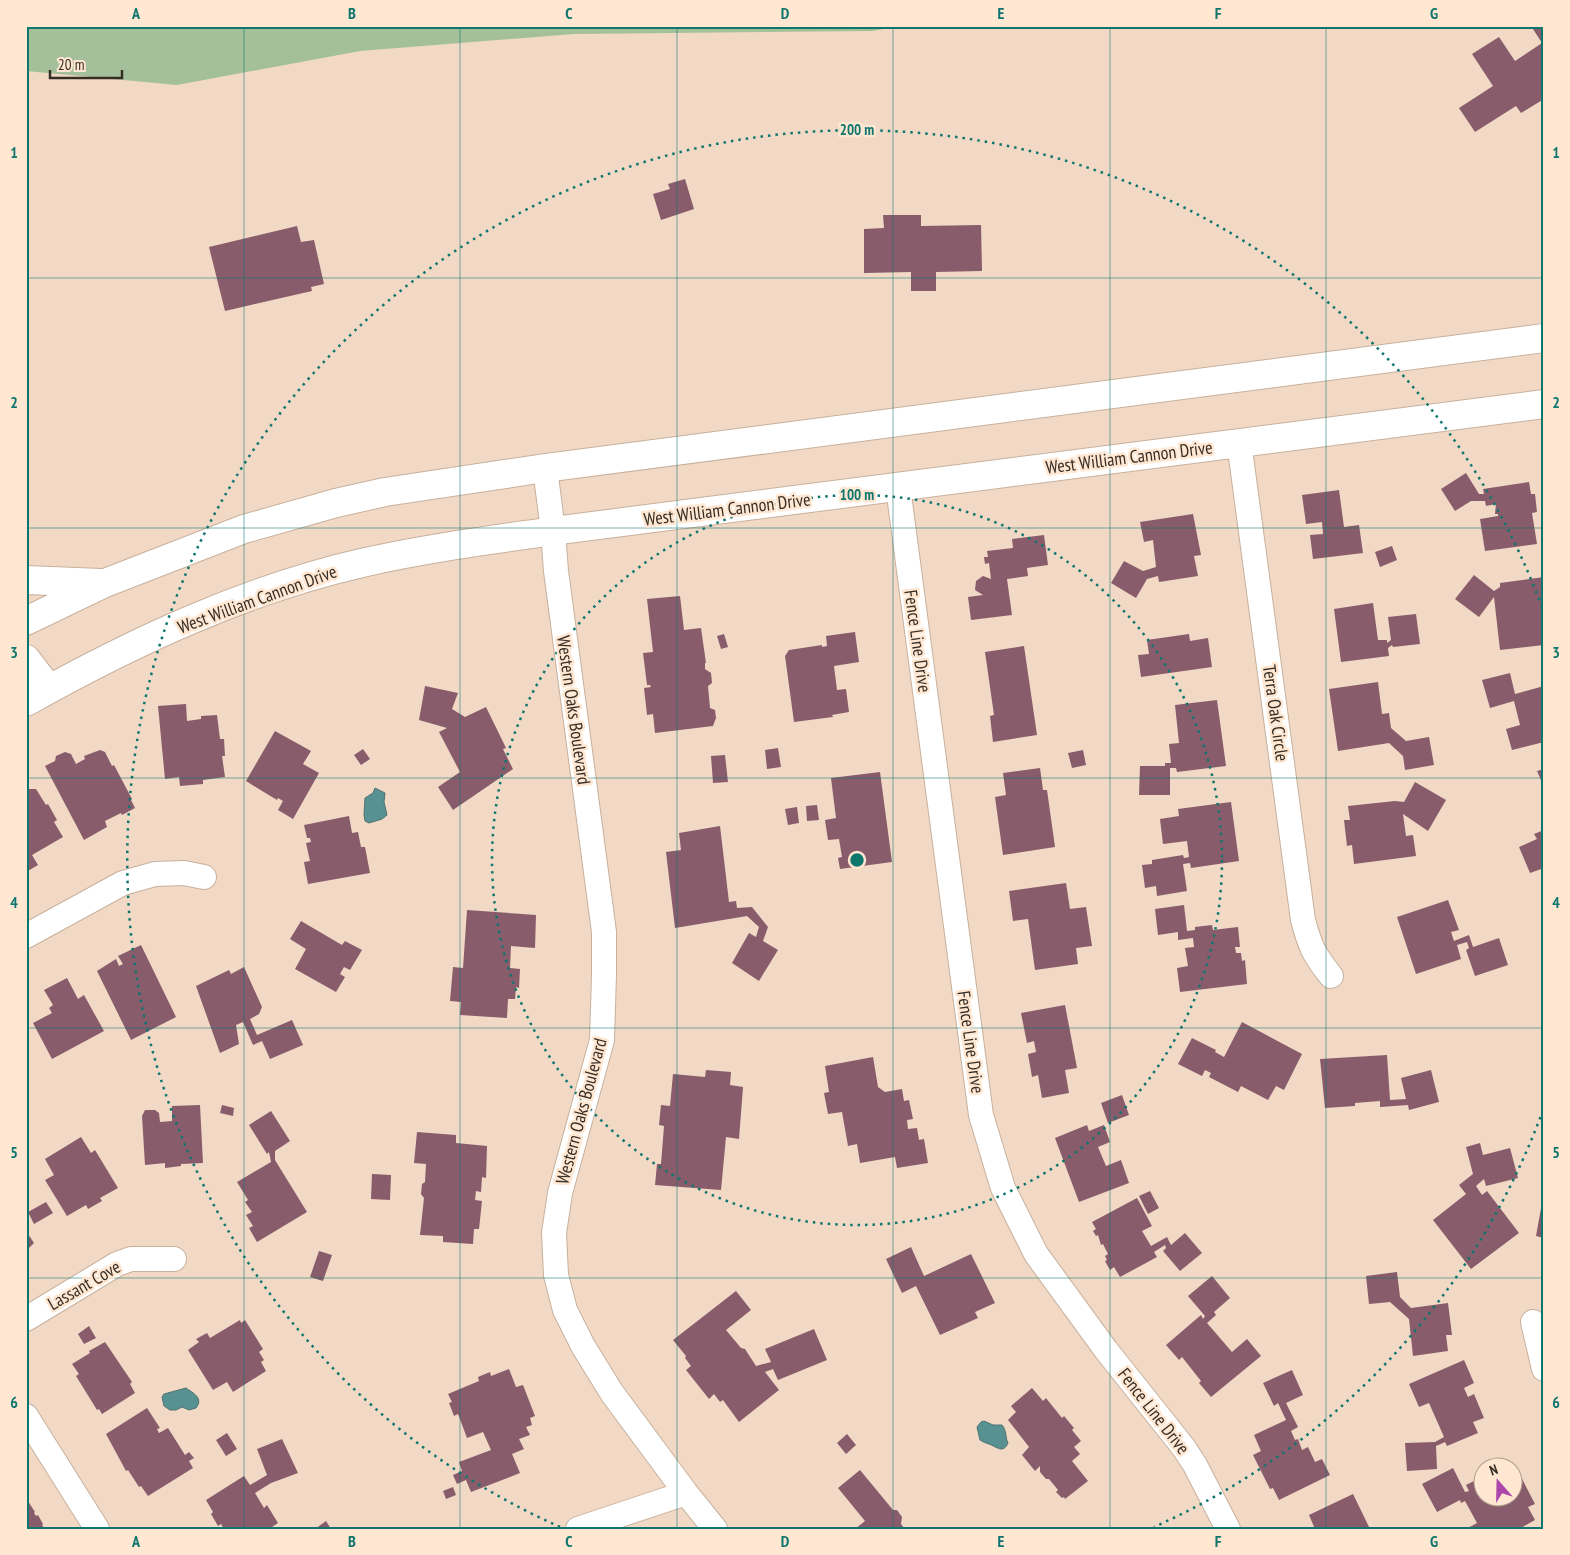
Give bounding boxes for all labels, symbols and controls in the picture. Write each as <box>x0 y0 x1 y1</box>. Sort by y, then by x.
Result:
text: A <box>131 3 141 23</box>
text: B <box>348 3 356 23</box>
text: C <box>565 3 573 23</box>
text: D <box>781 3 790 23</box>
text: E <box>998 3 1005 23</box>
text: F <box>1215 3 1222 23</box>
text: G <box>1430 3 1438 23</box>
scale bar <box>50 48 122 80</box>
text: 20 m <box>58 55 84 74</box>
text: 200 m <box>840 120 874 139</box>
text: 1 <box>10 142 18 162</box>
text: 1 <box>1552 142 1560 162</box>
text: 2 <box>10 392 18 412</box>
text: 2 <box>1552 392 1560 412</box>
street label: West William Cannon Drive <box>1044 435 1214 479</box>
text: 100 m <box>840 485 874 504</box>
street label: West William Cannon Drive <box>642 487 812 531</box>
street label: West William Cannon Drive <box>174 560 340 638</box>
street label: Fence Line Drive <box>899 588 937 694</box>
street label: Western Oaks Boulevard <box>552 634 596 786</box>
text: 3 <box>10 642 18 662</box>
text: 3 <box>1552 642 1560 662</box>
street label: Terra Oak Circle <box>1258 663 1294 763</box>
centre of rings <box>848 851 866 869</box>
text: 4 <box>10 892 18 912</box>
text: 4 <box>1552 892 1560 912</box>
street label: Fence Line Drive <box>952 989 990 1095</box>
street label: Western Oaks Boulevard <box>550 1036 612 1186</box>
text: 5 <box>10 1142 18 1162</box>
text: 5 <box>1552 1142 1560 1162</box>
street label: Lassant Cove <box>44 1255 124 1315</box>
street label: Fence Line Drive <box>1113 1363 1195 1459</box>
text: 6 <box>10 1392 18 1412</box>
text: 6 <box>1552 1392 1560 1412</box>
north arrow <box>1472 1458 1522 1508</box>
text: N <box>1487 1460 1500 1480</box>
text: A <box>131 1531 141 1551</box>
text: B <box>348 1531 356 1551</box>
text: C <box>565 1531 573 1551</box>
text: D <box>781 1531 790 1551</box>
text: E <box>998 1531 1005 1551</box>
text: F <box>1215 1531 1222 1551</box>
text: G <box>1430 1531 1438 1551</box>

